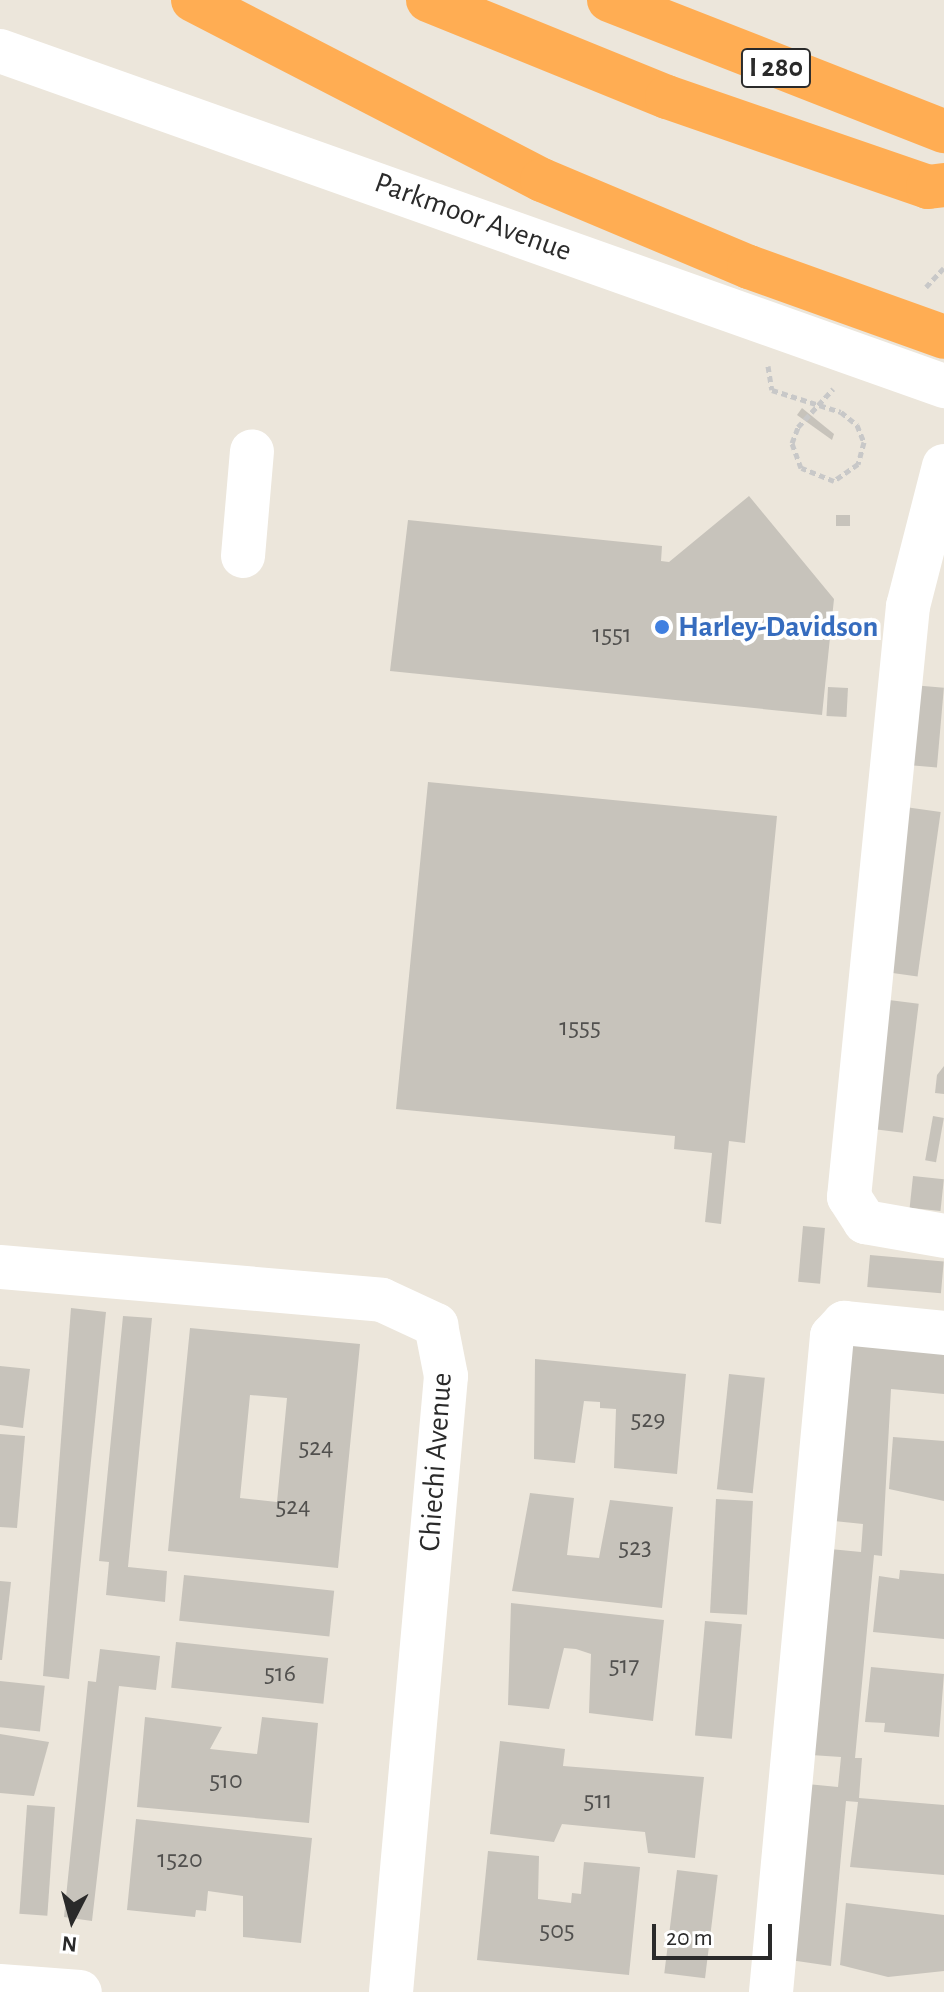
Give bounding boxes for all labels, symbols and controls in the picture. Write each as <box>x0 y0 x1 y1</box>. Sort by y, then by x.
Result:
road number: I 280 <box>740 44 812 92</box>
street label: Parkmoor Avenue <box>370 165 576 269</box>
place label: Harley-Davidson <box>678 609 878 645</box>
marker: Harley-Davidson <box>653 618 671 636</box>
house number: 1551 <box>592 619 632 651</box>
house number: 1555 <box>559 1012 601 1044</box>
street label: Chiechi Avenue <box>412 1371 460 1553</box>
house number: 529 <box>631 1404 665 1436</box>
house number: 524 <box>298 1432 334 1464</box>
house number: 524 <box>275 1491 311 1523</box>
house number: 523 <box>618 1532 652 1564</box>
house number: 517 <box>609 1650 639 1682</box>
house number: 516 <box>264 1658 296 1690</box>
house number: 510 <box>209 1765 243 1797</box>
house number: 511 <box>584 1785 612 1817</box>
house number: 1520 <box>157 1844 203 1876</box>
north arrow <box>32 1880 112 1960</box>
scale bar <box>656 1908 776 1958</box>
house number: 505 <box>539 1915 575 1947</box>
text: 20 m <box>666 1926 713 1950</box>
text: N <box>61 1932 78 1956</box>

